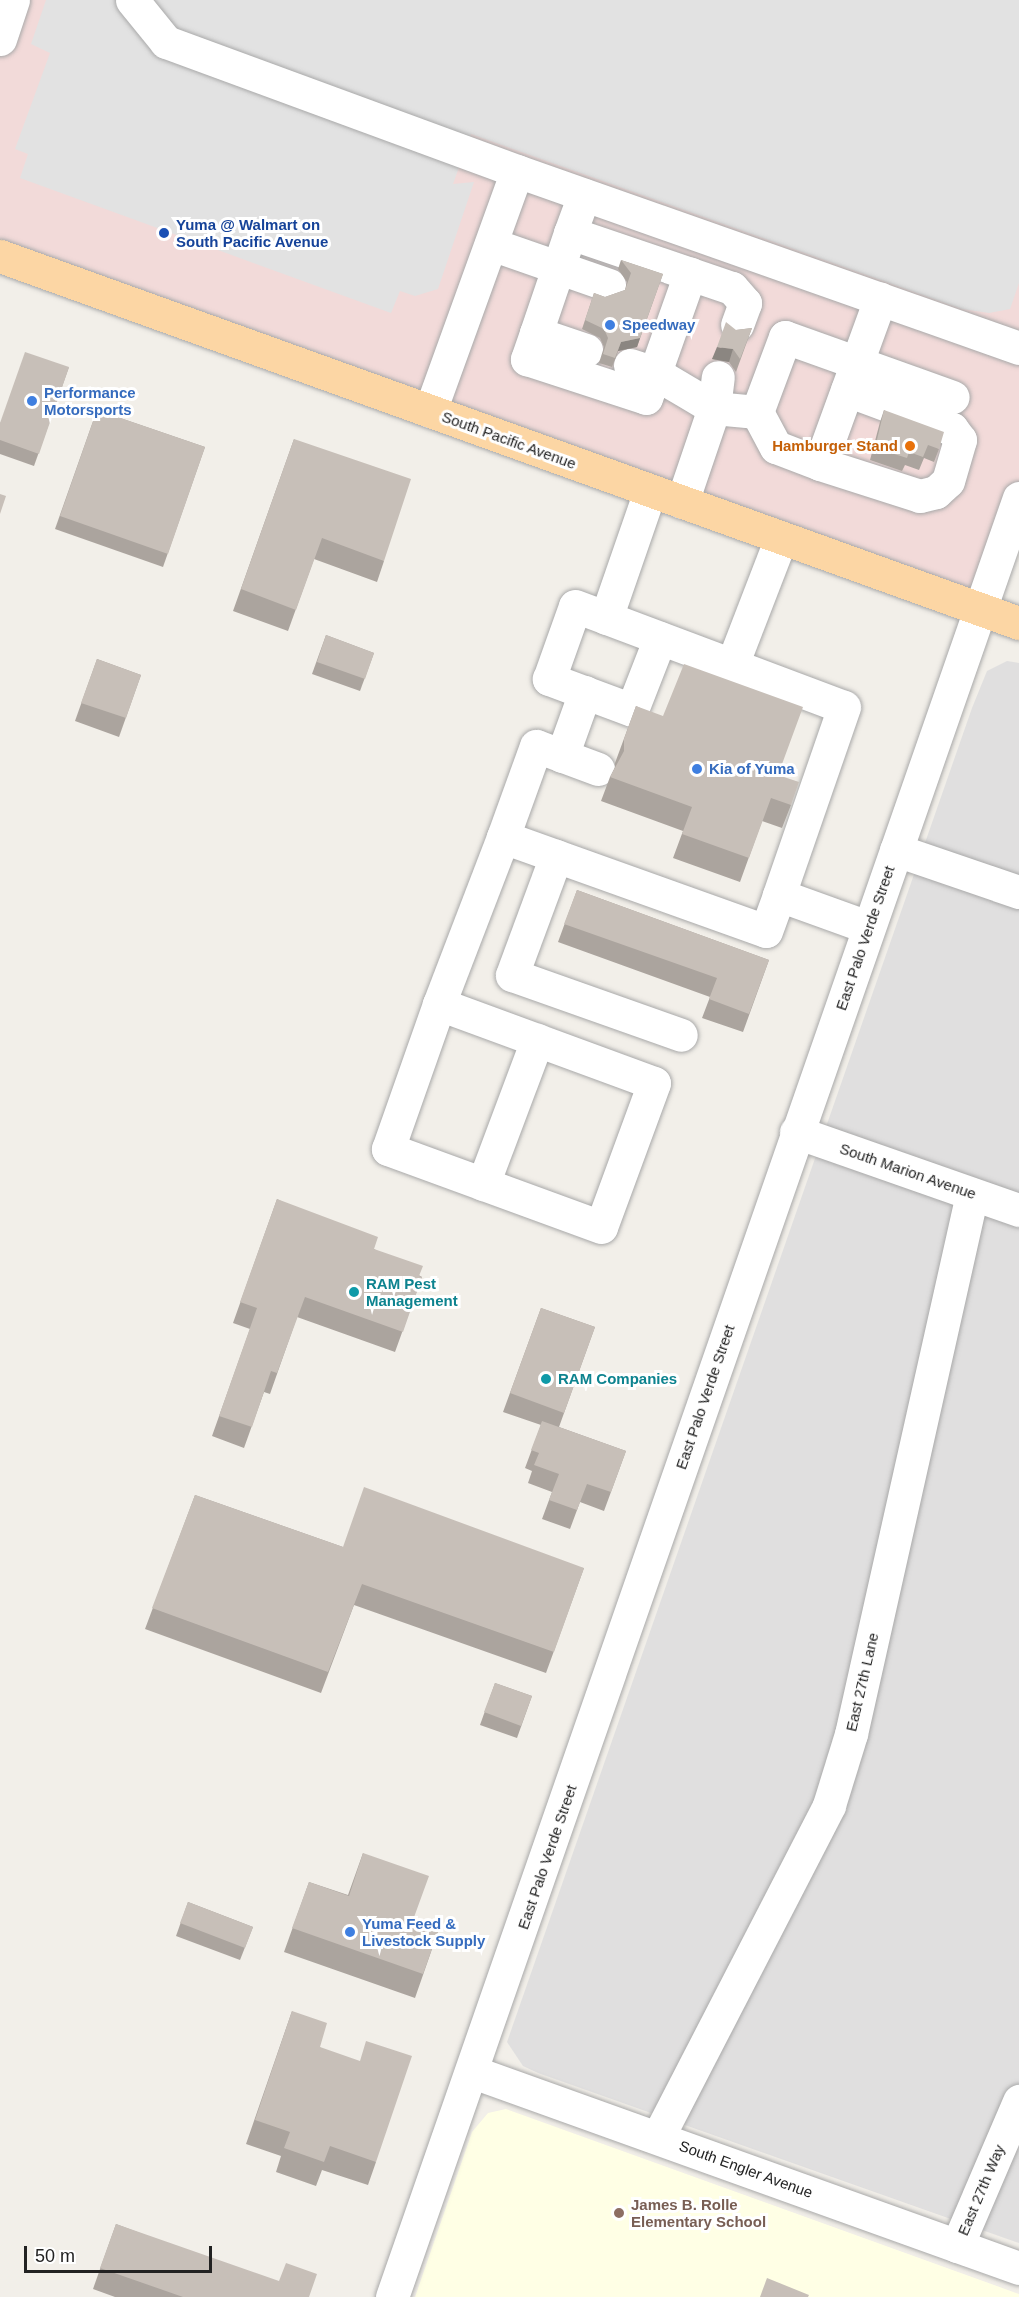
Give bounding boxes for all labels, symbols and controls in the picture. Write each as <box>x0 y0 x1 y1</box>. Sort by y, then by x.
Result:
place label: Yuma @ Walmart on South Pacific Avenue <box>176 215 329 250</box>
marker: Yuma @ Walmart on South Pacific Avenue <box>157 226 171 240</box>
place label: Speedway <box>622 316 695 334</box>
marker: Speedway <box>603 318 617 332</box>
place label: Performance Motorsports <box>44 383 136 418</box>
marker: Performance Motorsports <box>25 394 39 408</box>
street label: South Pacific Avenue <box>439 407 579 473</box>
place label: Hamburger Stand <box>772 437 898 455</box>
marker: Hamburger Stand <box>903 439 917 453</box>
place label: Kia of Yuma <box>709 760 795 778</box>
marker: Kia of Yuma <box>690 762 704 776</box>
street label: East Palo Verde Street <box>832 863 898 1013</box>
street label: South Marion Avenue <box>837 1139 979 1203</box>
place label: RAM Pest Management <box>366 1274 458 1309</box>
marker: RAM Pest Management <box>347 1285 361 1299</box>
street label: East Palo Verde Street <box>672 1322 738 1472</box>
place label: RAM Companies <box>558 1370 677 1388</box>
marker: RAM Companies <box>539 1372 553 1386</box>
street label: East 27th Lane <box>842 1631 882 1733</box>
street label: East Palo Verde Street <box>514 1782 580 1932</box>
place label: Yuma Feed & Livestock Supply <box>362 1914 485 1949</box>
marker: Yuma Feed & Livestock Supply <box>343 1925 357 1939</box>
street label: South Engler Avenue <box>676 2136 816 2202</box>
street label: East 27th Way <box>954 2142 1008 2238</box>
place label: James B. Rolle Elementary School <box>631 2195 766 2230</box>
marker: James B. Rolle Elementary School <box>612 2206 626 2220</box>
scale bar <box>27 2234 214 2272</box>
text: 50 m <box>35 2246 75 2266</box>

